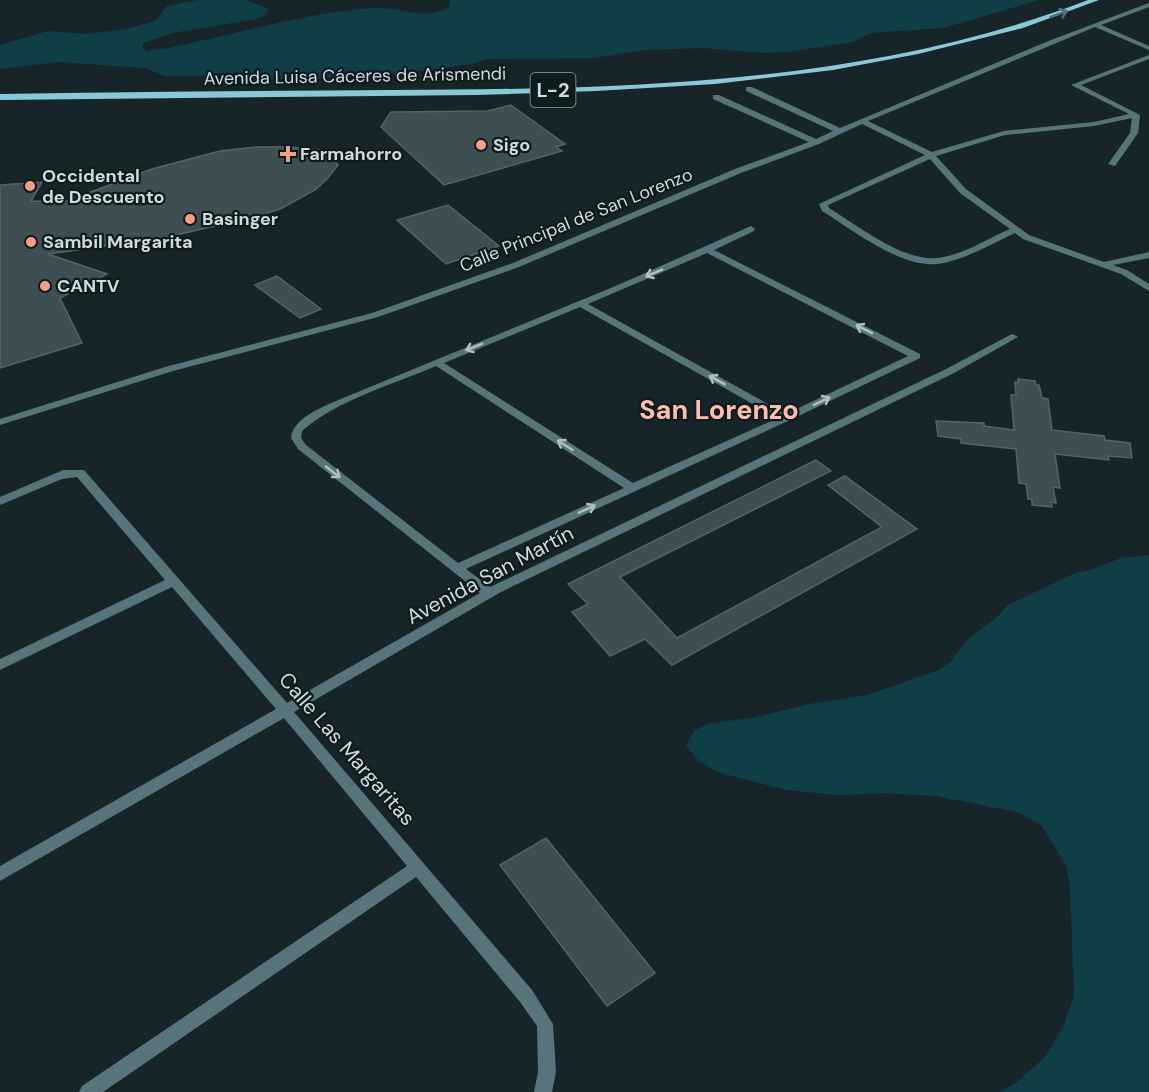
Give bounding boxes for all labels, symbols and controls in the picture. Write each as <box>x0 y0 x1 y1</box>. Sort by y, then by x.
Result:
one-way arrow <box>1049 8 1068 19</box>
street label: Avenida Luisa Cáceres de Arismendi <box>204 61 506 91</box>
road number: L-2 <box>530 73 576 107</box>
place label: Sigo <box>493 133 530 157</box>
marker: Sigo <box>474 138 488 152</box>
place label: Farmahorro <box>300 142 402 166</box>
marker: Farmahorro <box>281 147 295 161</box>
street label: Calle Principal de San Lorenzo <box>456 162 696 278</box>
place label: Occidental de Descuento <box>42 164 165 209</box>
marker: Occidental de Descuento <box>23 179 37 193</box>
place label: Basinger <box>202 207 278 231</box>
marker: Basinger <box>183 212 197 226</box>
place label: Sambil Margarita <box>43 230 193 254</box>
marker: Sambil Margarita <box>24 235 38 249</box>
one-way arrow <box>646 268 664 279</box>
place label: CANTV <box>57 274 120 298</box>
marker: CANTV <box>38 279 52 293</box>
one-way arrow <box>856 323 873 335</box>
one-way arrow <box>465 342 484 353</box>
one-way arrow <box>709 374 726 386</box>
district label: San Lorenzo <box>639 392 799 427</box>
one-way arrow <box>812 395 830 407</box>
one-way arrow <box>557 439 574 451</box>
one-way arrow <box>324 465 340 478</box>
one-way arrow <box>578 502 596 514</box>
street label: Avenida San Martín <box>401 519 579 631</box>
street label: Calle Las Margaritas <box>273 666 421 832</box>

